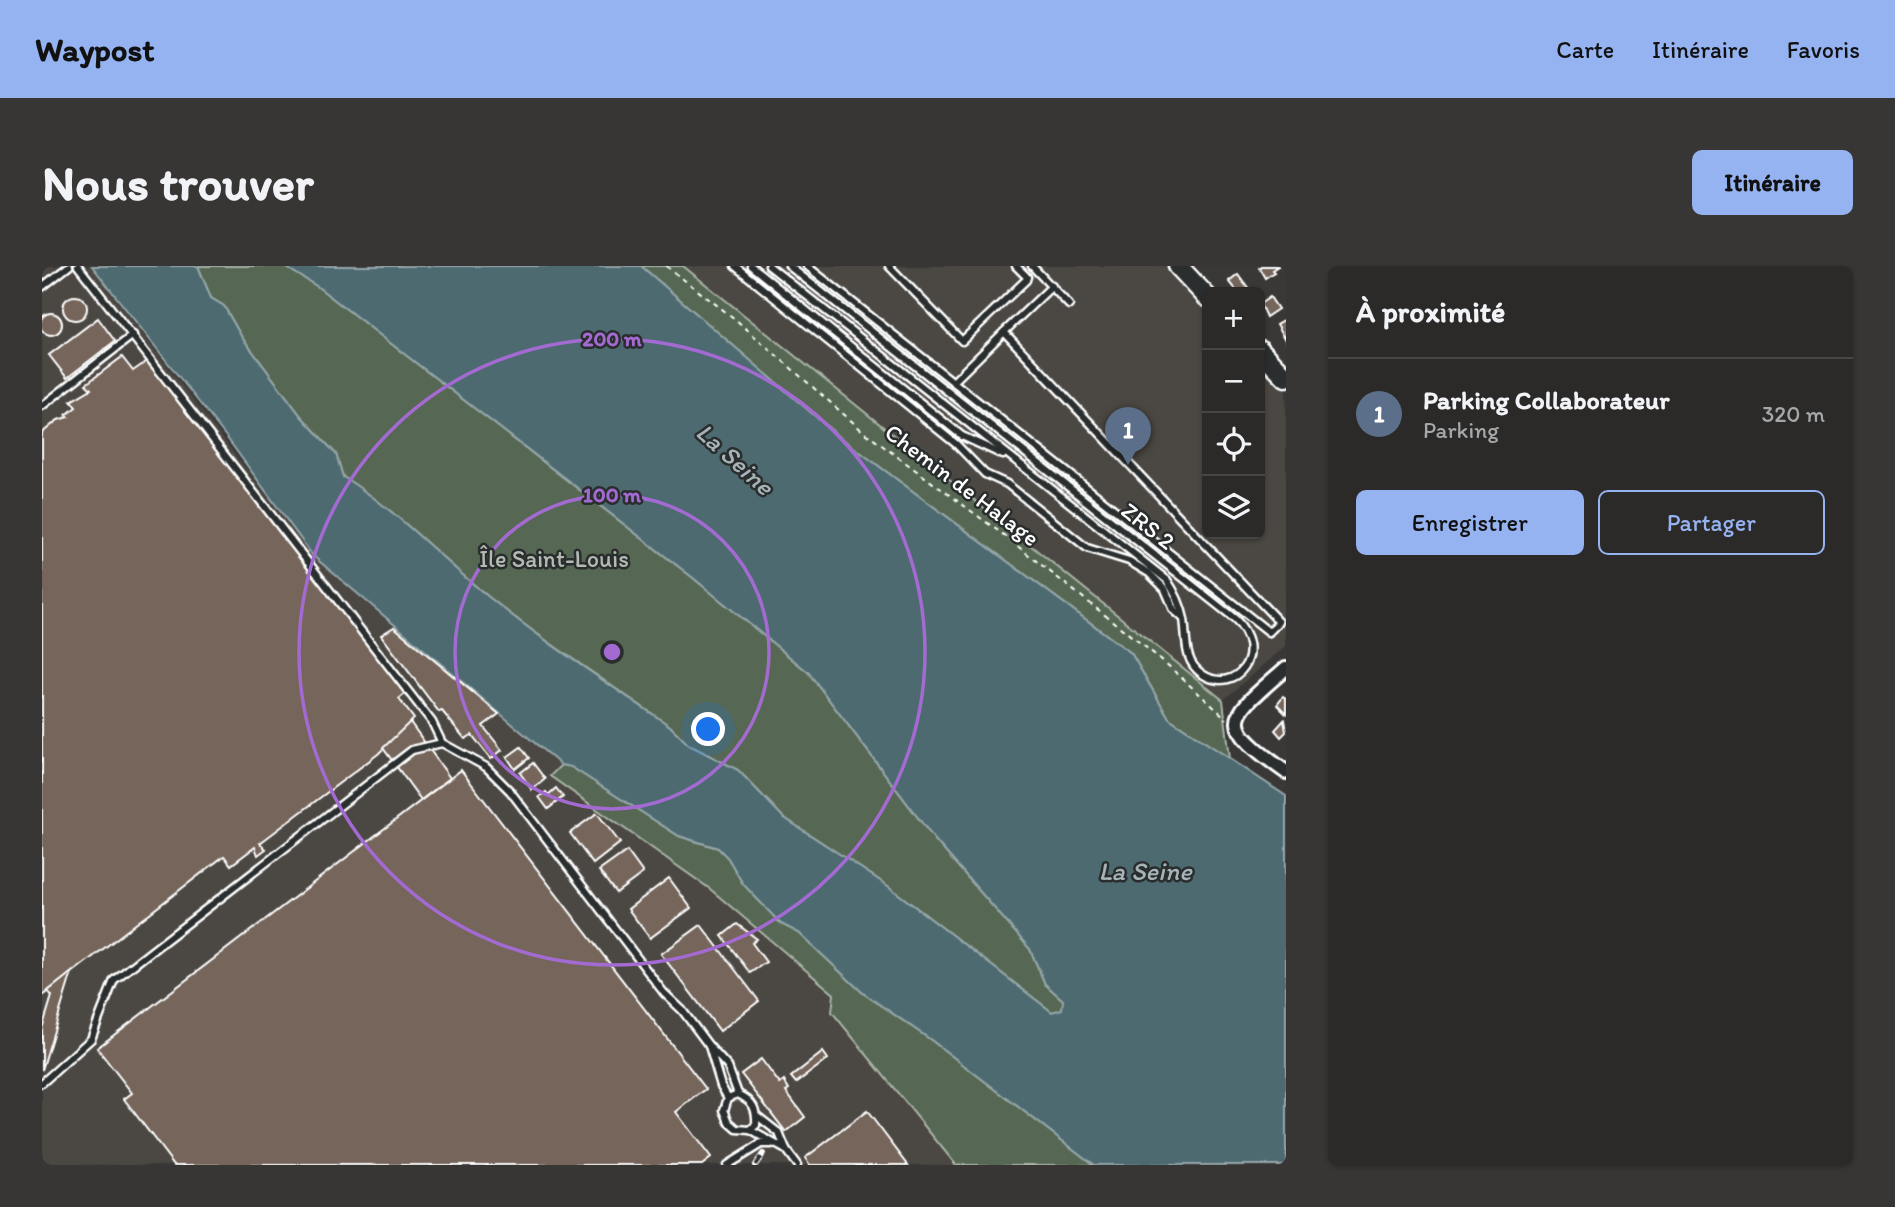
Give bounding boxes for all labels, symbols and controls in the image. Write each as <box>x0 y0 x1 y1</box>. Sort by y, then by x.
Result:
text: Waypost <box>35 30 155 69</box>
text: Carte <box>1556 35 1614 64</box>
text: Itinéraire <box>1652 35 1749 64</box>
text: Favoris <box>1787 35 1860 64</box>
button: Itinéraire <box>1692 150 1853 215</box>
text: Nous trouver <box>42 153 314 212</box>
map controls <box>1202 287 1265 539</box>
button: + <box>1202 287 1265 350</box>
text: À proximité <box>1356 293 1505 330</box>
text: 200 m <box>582 326 642 351</box>
button: − <box>1202 350 1265 413</box>
text: Parking Collaborateur <box>1423 384 1670 416</box>
text: 1 <box>1374 400 1384 428</box>
text: 320 m <box>1762 400 1825 428</box>
pin: 1 <box>1105 407 1151 465</box>
button: locate <box>1202 413 1265 476</box>
water label: La Seine <box>690 416 782 503</box>
text: Parking <box>1423 416 1499 444</box>
street label: Chemin de Halage <box>879 417 1045 552</box>
button: layers <box>1202 476 1265 539</box>
text: 100 m <box>583 482 641 507</box>
button: Enregistrer <box>1356 490 1584 555</box>
button: Partager <box>1598 490 1825 555</box>
street label: ZRS 2 <box>1116 496 1181 556</box>
park label: Île Saint-Louis <box>479 544 629 573</box>
centre of rings <box>600 640 624 664</box>
your location <box>691 712 725 746</box>
water label: La Seine <box>1098 855 1193 887</box>

